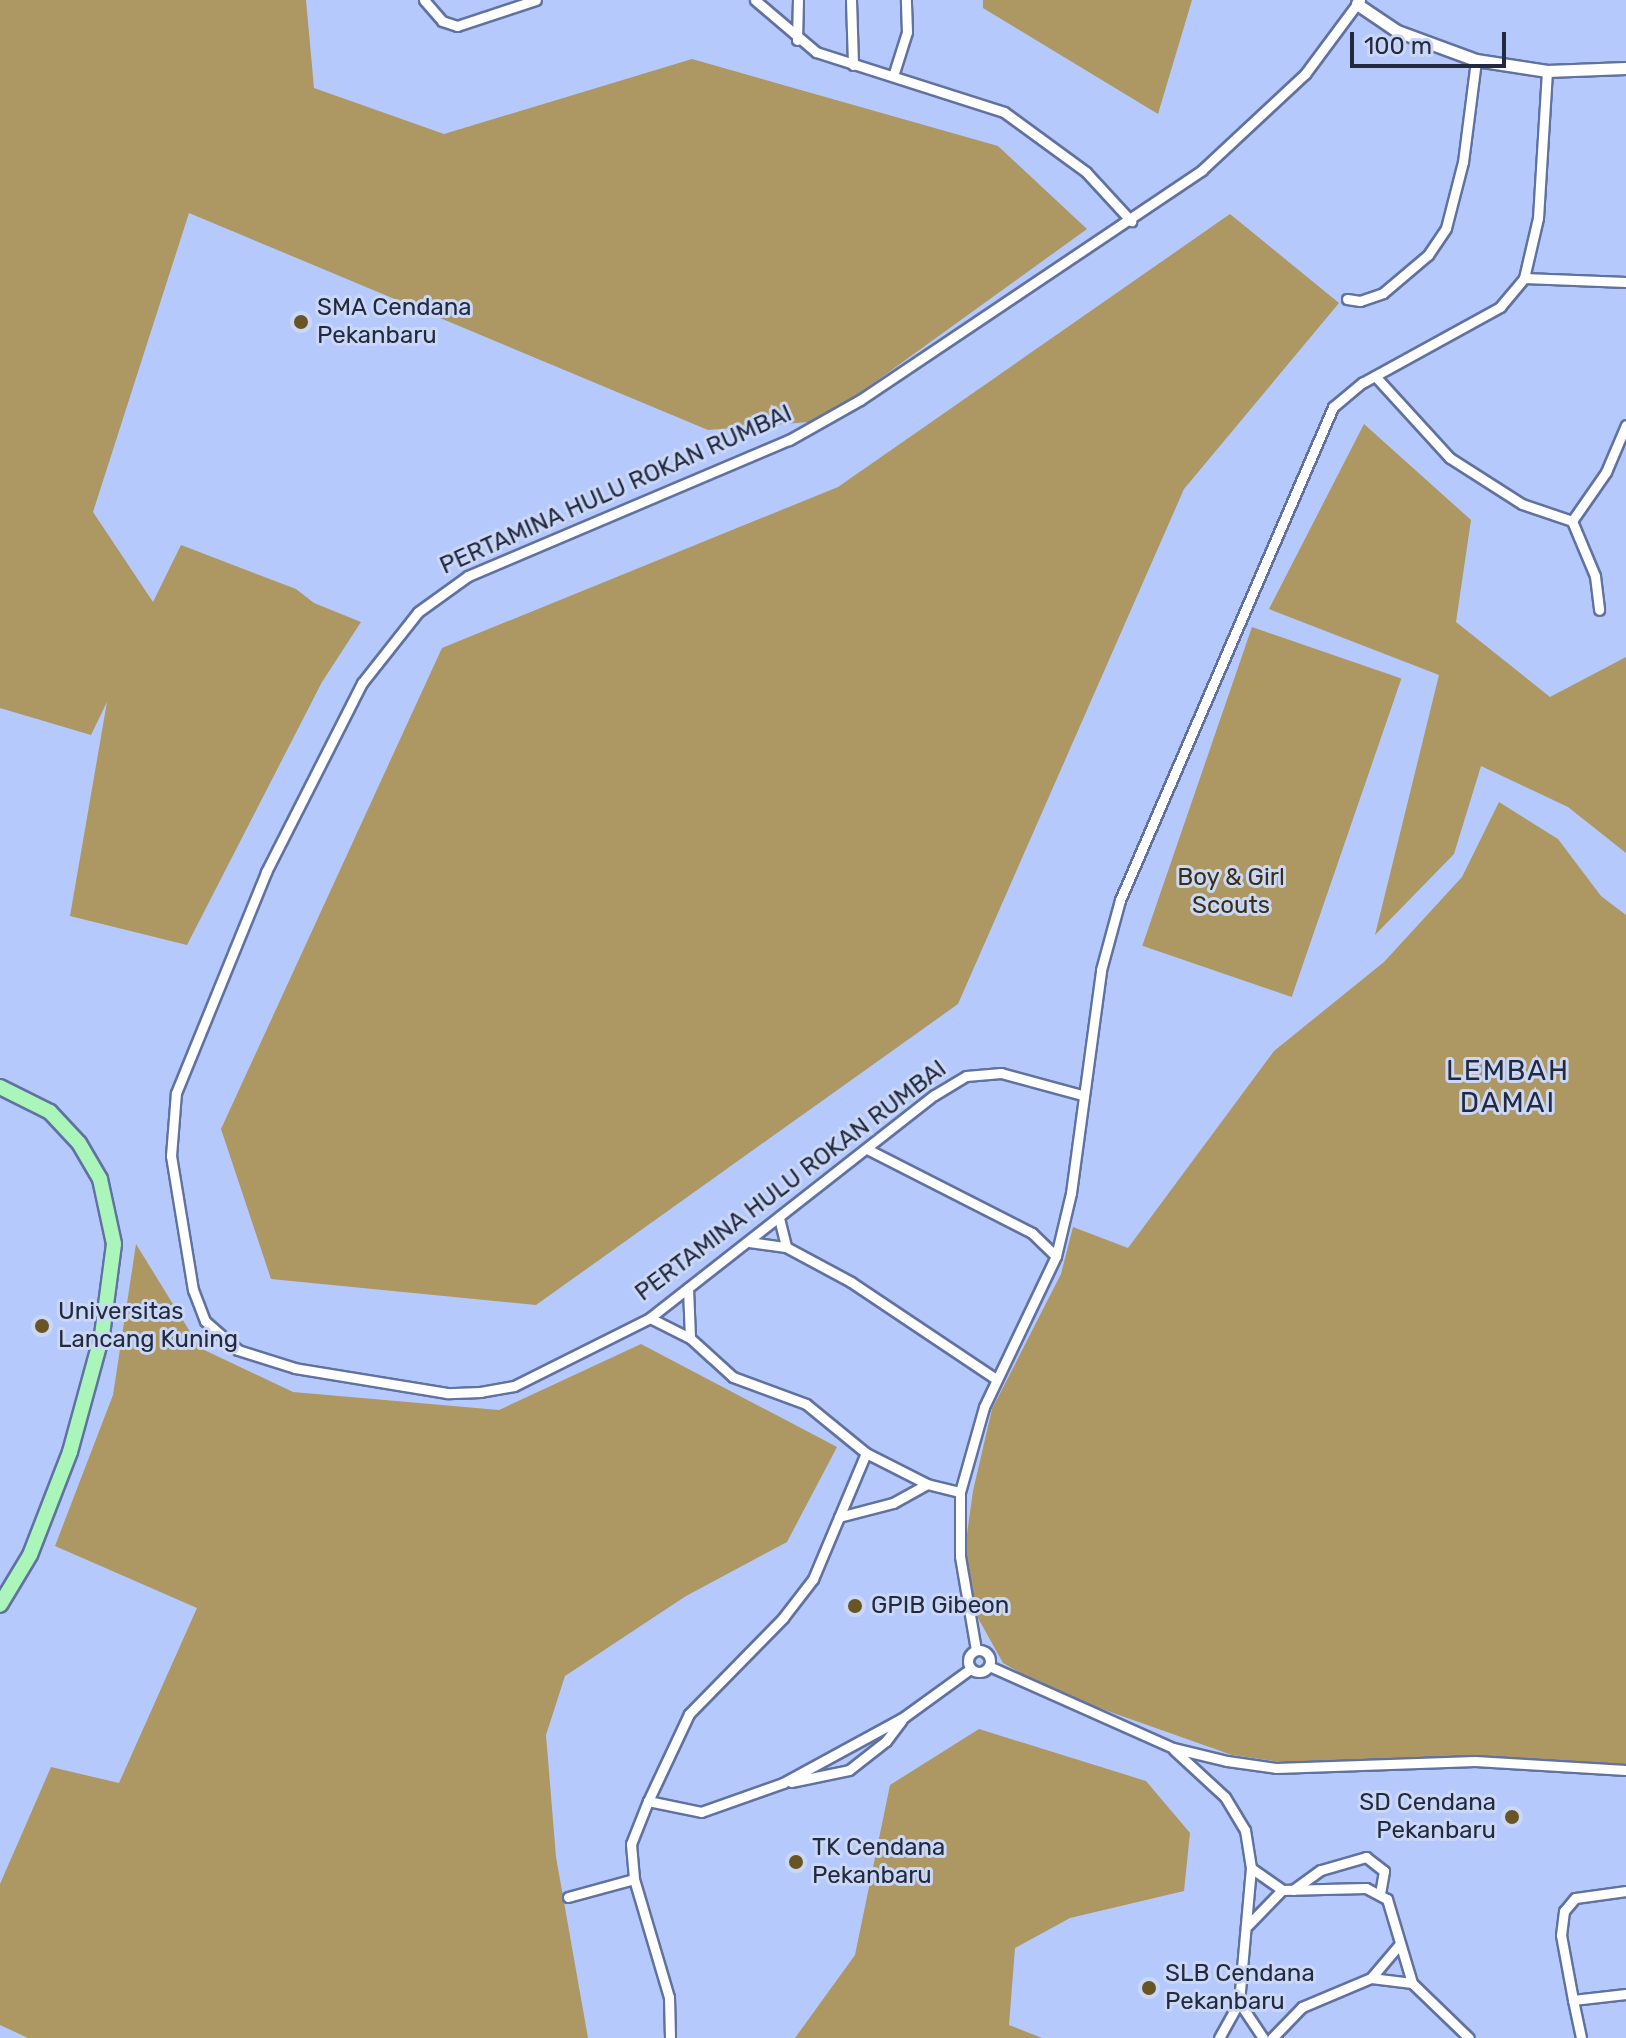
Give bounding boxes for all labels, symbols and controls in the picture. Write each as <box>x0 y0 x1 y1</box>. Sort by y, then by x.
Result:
scale bar <box>1354 16 1510 66</box>
text: 100 m <box>1364 32 1432 60</box>
place label: SMA Cendana Pekanbaru <box>317 294 472 350</box>
marker: SMA Cendana Pekanbaru <box>292 313 310 331</box>
street label: PERTAMINA HULU ROKAN RUMBAI <box>435 399 797 581</box>
park label: Boy & Girl Scouts <box>1177 864 1285 920</box>
street label: PERTAMINA HULU ROKAN RUMBAI <box>629 1054 953 1308</box>
district label: LEMBAH DAMAI <box>1446 1054 1570 1120</box>
place label: Universitas Lancang Kuning <box>58 1298 238 1354</box>
marker: Universitas Lancang Kuning <box>33 1317 51 1335</box>
place label: GPIB Gibeon <box>871 1592 1009 1620</box>
marker: GPIB Gibeon <box>846 1597 864 1615</box>
place label: SD Cendana Pekanbaru <box>1359 1789 1496 1845</box>
marker: SD Cendana Pekanbaru <box>1503 1808 1521 1826</box>
place label: TK Cendana Pekanbaru <box>812 1834 945 1890</box>
marker: TK Cendana Pekanbaru <box>787 1853 805 1871</box>
place label: SLB Cendana Pekanbaru <box>1165 1960 1315 2016</box>
marker: SLB Cendana Pekanbaru <box>1140 1979 1158 1997</box>

